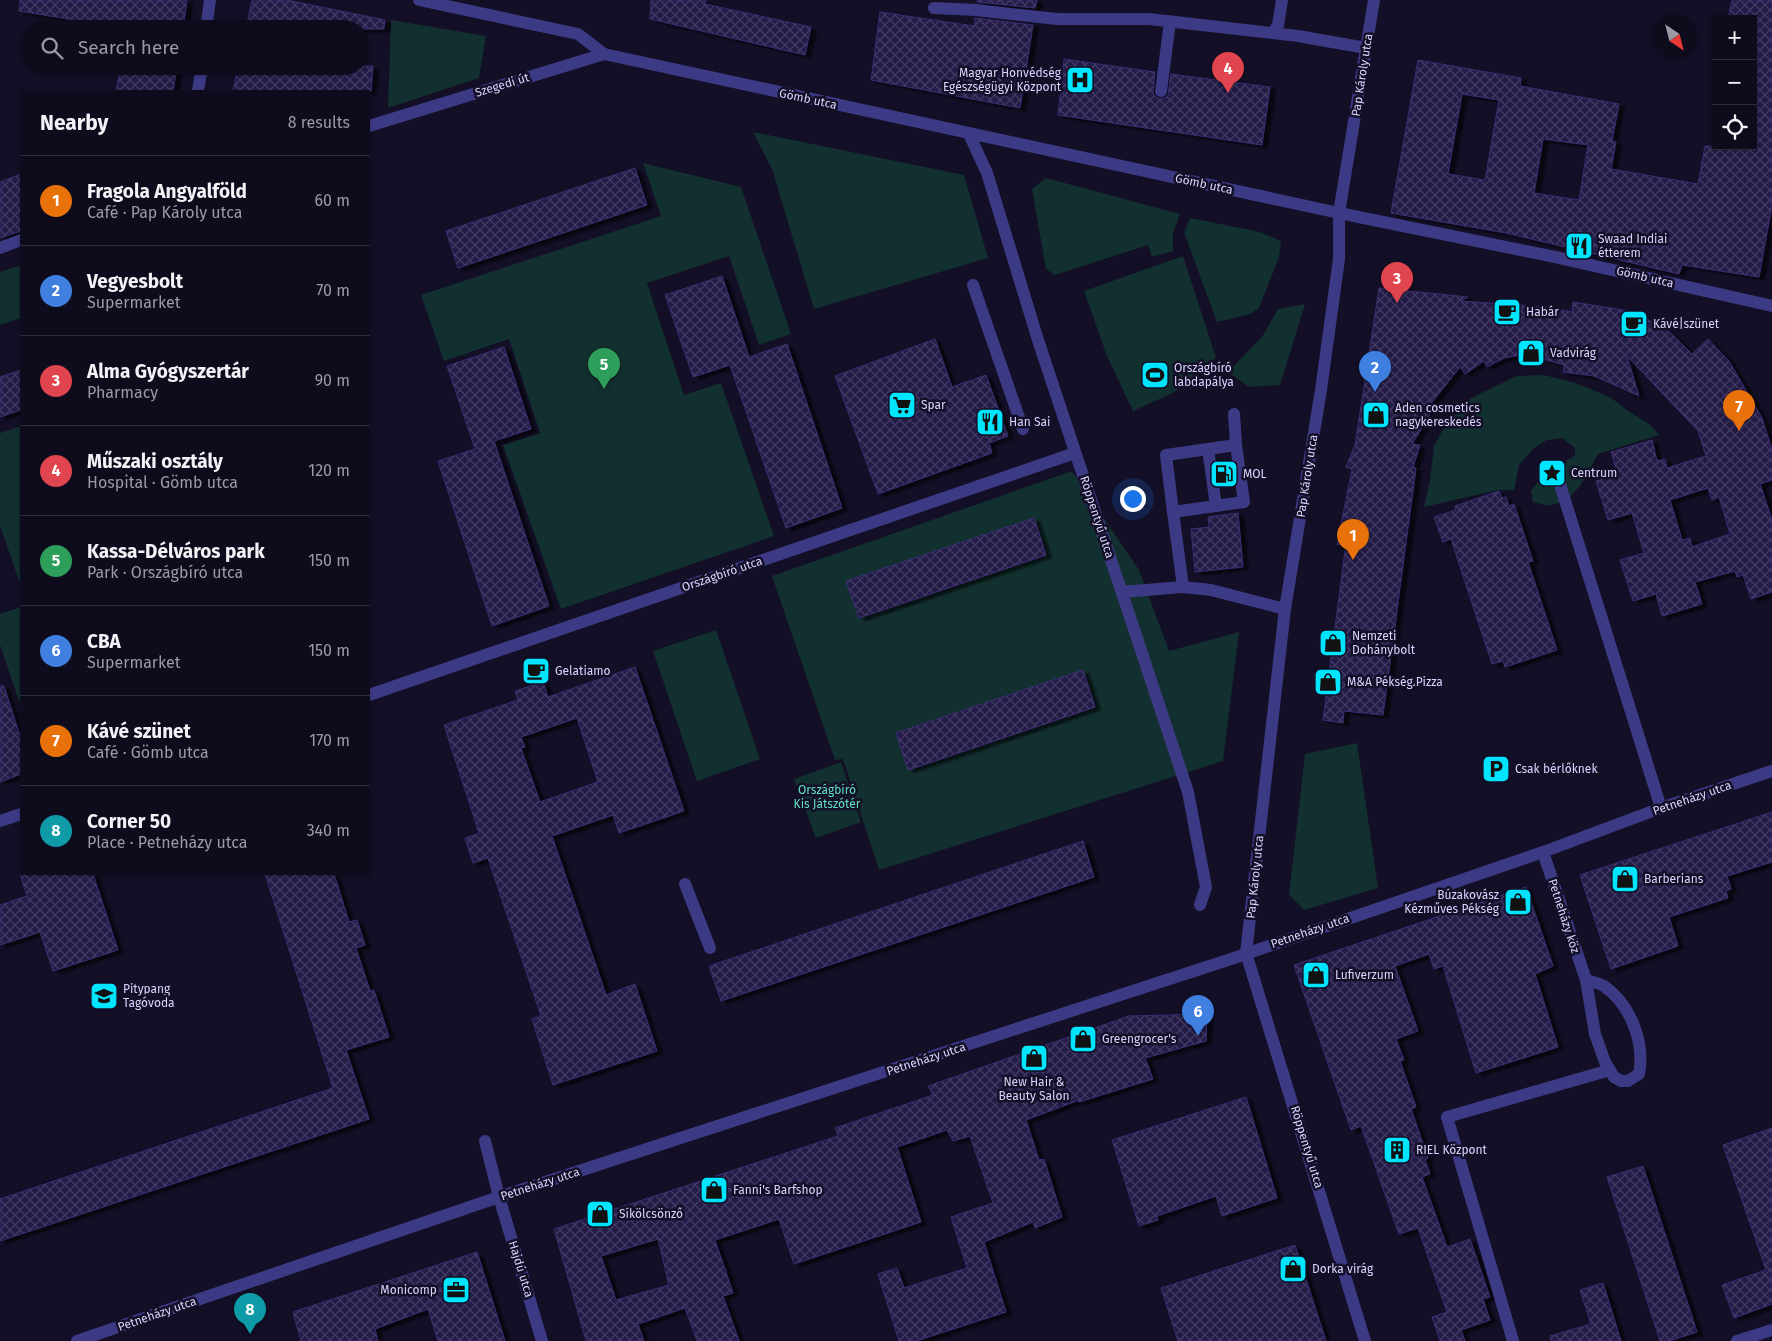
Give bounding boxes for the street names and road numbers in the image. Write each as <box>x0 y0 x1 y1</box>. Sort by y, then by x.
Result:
street label: Pap Károly utca <box>1349 33 1375 117</box>
street label: Szegedi út <box>473 70 531 100</box>
street label: Gömb utca <box>778 86 838 112</box>
street label: Gömb utca <box>1174 171 1234 197</box>
street label: Gömb utca <box>1615 264 1675 290</box>
street label: Pap Károly utca <box>1294 434 1320 518</box>
street label: Röppentyű utca <box>1077 474 1117 560</box>
street label: Országbíró utca <box>680 554 764 594</box>
street label: Petneházy utca <box>1651 778 1733 818</box>
street label: Pap Károly utca <box>1244 835 1266 919</box>
street label: Petneházy köz <box>1545 877 1583 955</box>
street label: Petneházy utca <box>1269 911 1351 951</box>
street label: Petneházy utca <box>885 1040 967 1078</box>
street label: Röppentyű utca <box>1288 1104 1326 1190</box>
street label: Petneházy utca <box>499 1165 581 1203</box>
street label: Hajdú utca <box>506 1239 536 1299</box>
street label: Petneházy utca <box>116 1294 198 1334</box>

